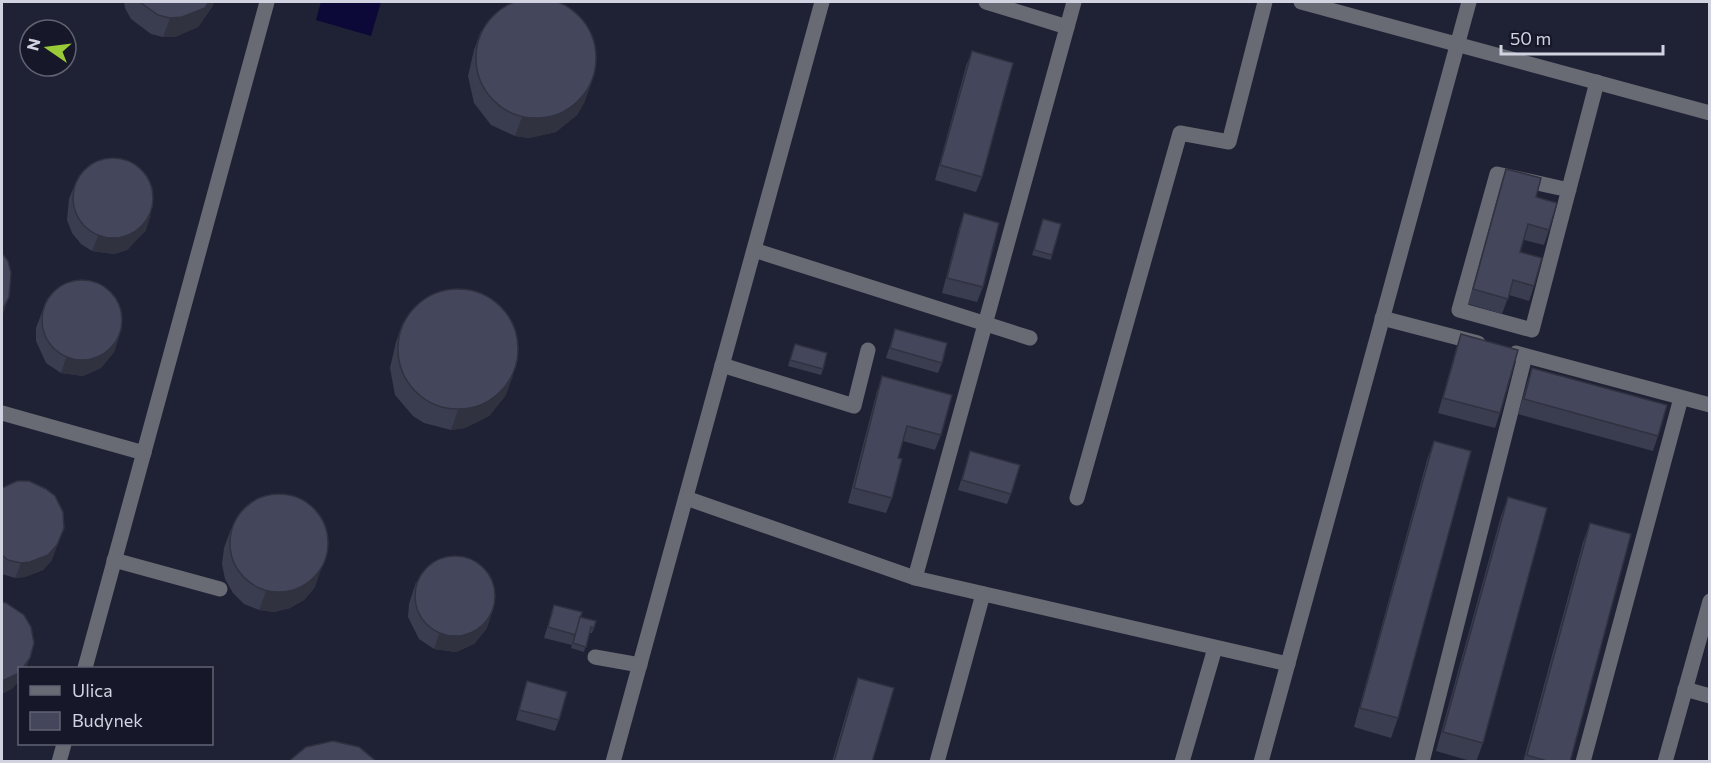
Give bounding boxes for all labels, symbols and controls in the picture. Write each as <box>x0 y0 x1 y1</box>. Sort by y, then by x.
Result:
north arrow <box>18 18 78 78</box>
scale bar <box>1501 18 1663 56</box>
text: 50 m <box>1510 27 1551 49</box>
text: N <box>22 36 44 52</box>
legend <box>18 667 213 745</box>
text: Ulica <box>72 679 113 701</box>
text: Budynek <box>72 709 143 731</box>

